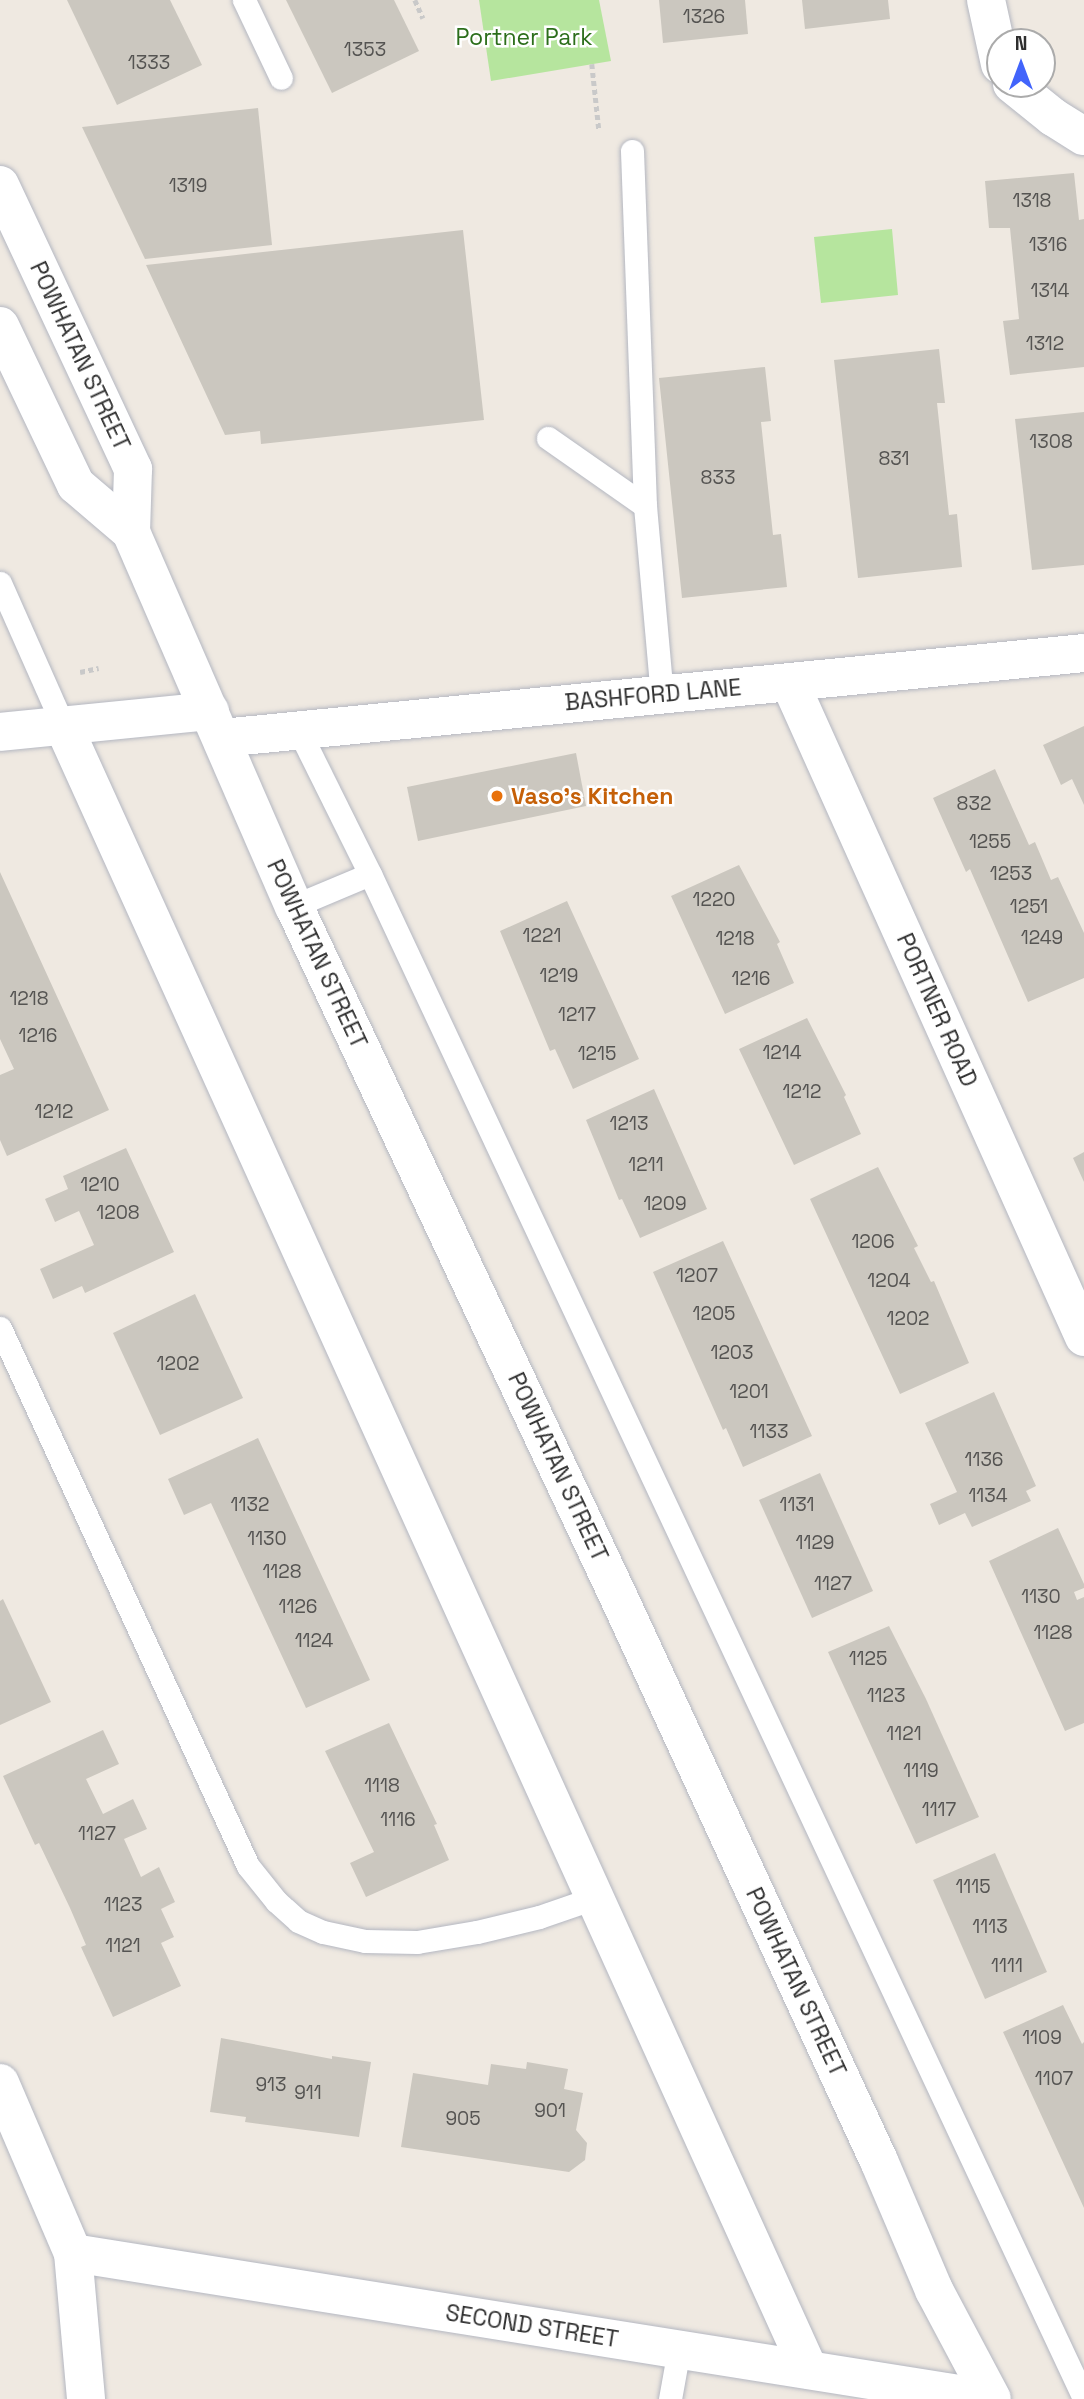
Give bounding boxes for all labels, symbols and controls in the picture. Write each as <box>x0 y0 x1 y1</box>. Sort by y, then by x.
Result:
house number: 1326 <box>683 6 725 28</box>
park label: Portner Park <box>455 23 593 51</box>
north arrow <box>986 28 1056 98</box>
text: N <box>1015 31 1027 56</box>
house number: 1353 <box>344 39 386 61</box>
house number: 1333 <box>128 52 170 74</box>
house number: 1319 <box>169 175 207 197</box>
house number: 1318 <box>1013 190 1051 212</box>
house number: 1316 <box>1029 234 1067 256</box>
street label: POWHATAN STREET <box>24 257 136 455</box>
house number: 1314 <box>1031 280 1069 302</box>
house number: 1312 <box>1026 333 1064 355</box>
house number: 1308 <box>1029 431 1073 453</box>
house number: 831 <box>879 448 909 470</box>
house number: 833 <box>701 467 735 489</box>
street label: BASHFORD LANE <box>563 674 743 716</box>
place label: Vaso's Kitchen <box>511 782 673 810</box>
marker: Vaso's Kitchen <box>489 788 505 804</box>
house number: 832 <box>957 793 991 815</box>
house number: 1255 <box>969 831 1011 853</box>
street label: POWHATAN STREET <box>261 855 373 1053</box>
house number: 1253 <box>990 863 1032 885</box>
house number: 1220 <box>692 889 736 911</box>
house number: 1251 <box>1010 896 1048 918</box>
house number: 1221 <box>523 925 561 947</box>
house number: 1249 <box>1021 927 1063 949</box>
house number: 1218 <box>715 928 755 950</box>
street label: PORTNER ROAD <box>891 929 983 1091</box>
house number: 1219 <box>540 965 578 987</box>
house number: 1216 <box>732 968 770 990</box>
house number: 1218 <box>9 988 49 1010</box>
house number: 1217 <box>558 1004 596 1026</box>
house number: 1216 <box>19 1025 57 1047</box>
house number: 1214 <box>762 1042 802 1064</box>
house number: 1215 <box>578 1043 616 1065</box>
house number: 1212 <box>783 1081 821 1103</box>
house number: 1212 <box>35 1101 73 1123</box>
house number: 1213 <box>610 1113 648 1135</box>
house number: 1211 <box>628 1154 664 1176</box>
house number: 1210 <box>80 1174 120 1196</box>
house number: 1209 <box>643 1193 687 1215</box>
house number: 1208 <box>96 1202 140 1224</box>
house number: 1206 <box>851 1231 895 1253</box>
house number: 1207 <box>676 1265 718 1287</box>
house number: 1204 <box>867 1270 911 1292</box>
house number: 1205 <box>693 1303 735 1325</box>
house number: 1202 <box>886 1308 930 1330</box>
house number: 1203 <box>710 1342 754 1364</box>
house number: 1202 <box>156 1353 200 1375</box>
street label: POWHATAN STREET <box>502 1368 614 1566</box>
house number: 1201 <box>729 1381 769 1403</box>
house number: 1133 <box>750 1421 788 1443</box>
house number: 1136 <box>965 1449 1003 1471</box>
house number: 1134 <box>968 1485 1008 1507</box>
house number: 1132 <box>231 1494 269 1516</box>
house number: 1131 <box>779 1494 815 1516</box>
house number: 1130 <box>247 1528 287 1550</box>
house number: 1129 <box>796 1532 834 1554</box>
house number: 1128 <box>262 1561 302 1583</box>
house number: 1127 <box>814 1573 852 1595</box>
house number: 1130 <box>1021 1586 1061 1608</box>
house number: 1126 <box>279 1596 317 1618</box>
house number: 1128 <box>1033 1622 1073 1644</box>
house number: 1124 <box>295 1630 333 1652</box>
house number: 1125 <box>849 1648 887 1670</box>
house number: 1123 <box>867 1685 905 1707</box>
house number: 1121 <box>886 1723 922 1745</box>
house number: 1119 <box>903 1760 939 1782</box>
house number: 1118 <box>364 1775 400 1797</box>
house number: 1117 <box>922 1799 956 1821</box>
house number: 1116 <box>380 1809 416 1831</box>
house number: 1127 <box>78 1823 116 1845</box>
house number: 1115 <box>955 1876 991 1898</box>
street label: POWHATAN STREET <box>740 1883 852 2081</box>
house number: 1123 <box>104 1894 142 1916</box>
house number: 1113 <box>972 1916 1008 1938</box>
house number: 1121 <box>105 1935 141 1957</box>
house number: 1111 <box>991 1955 1023 1977</box>
house number: 1109 <box>1022 2027 1062 2049</box>
house number: 1107 <box>1035 2068 1073 2090</box>
house number: 913 <box>255 2074 287 2096</box>
house number: 911 <box>294 2082 322 2104</box>
house number: 901 <box>534 2100 566 2122</box>
house number: 905 <box>445 2108 481 2130</box>
street label: SECOND STREET <box>444 2299 620 2353</box>

